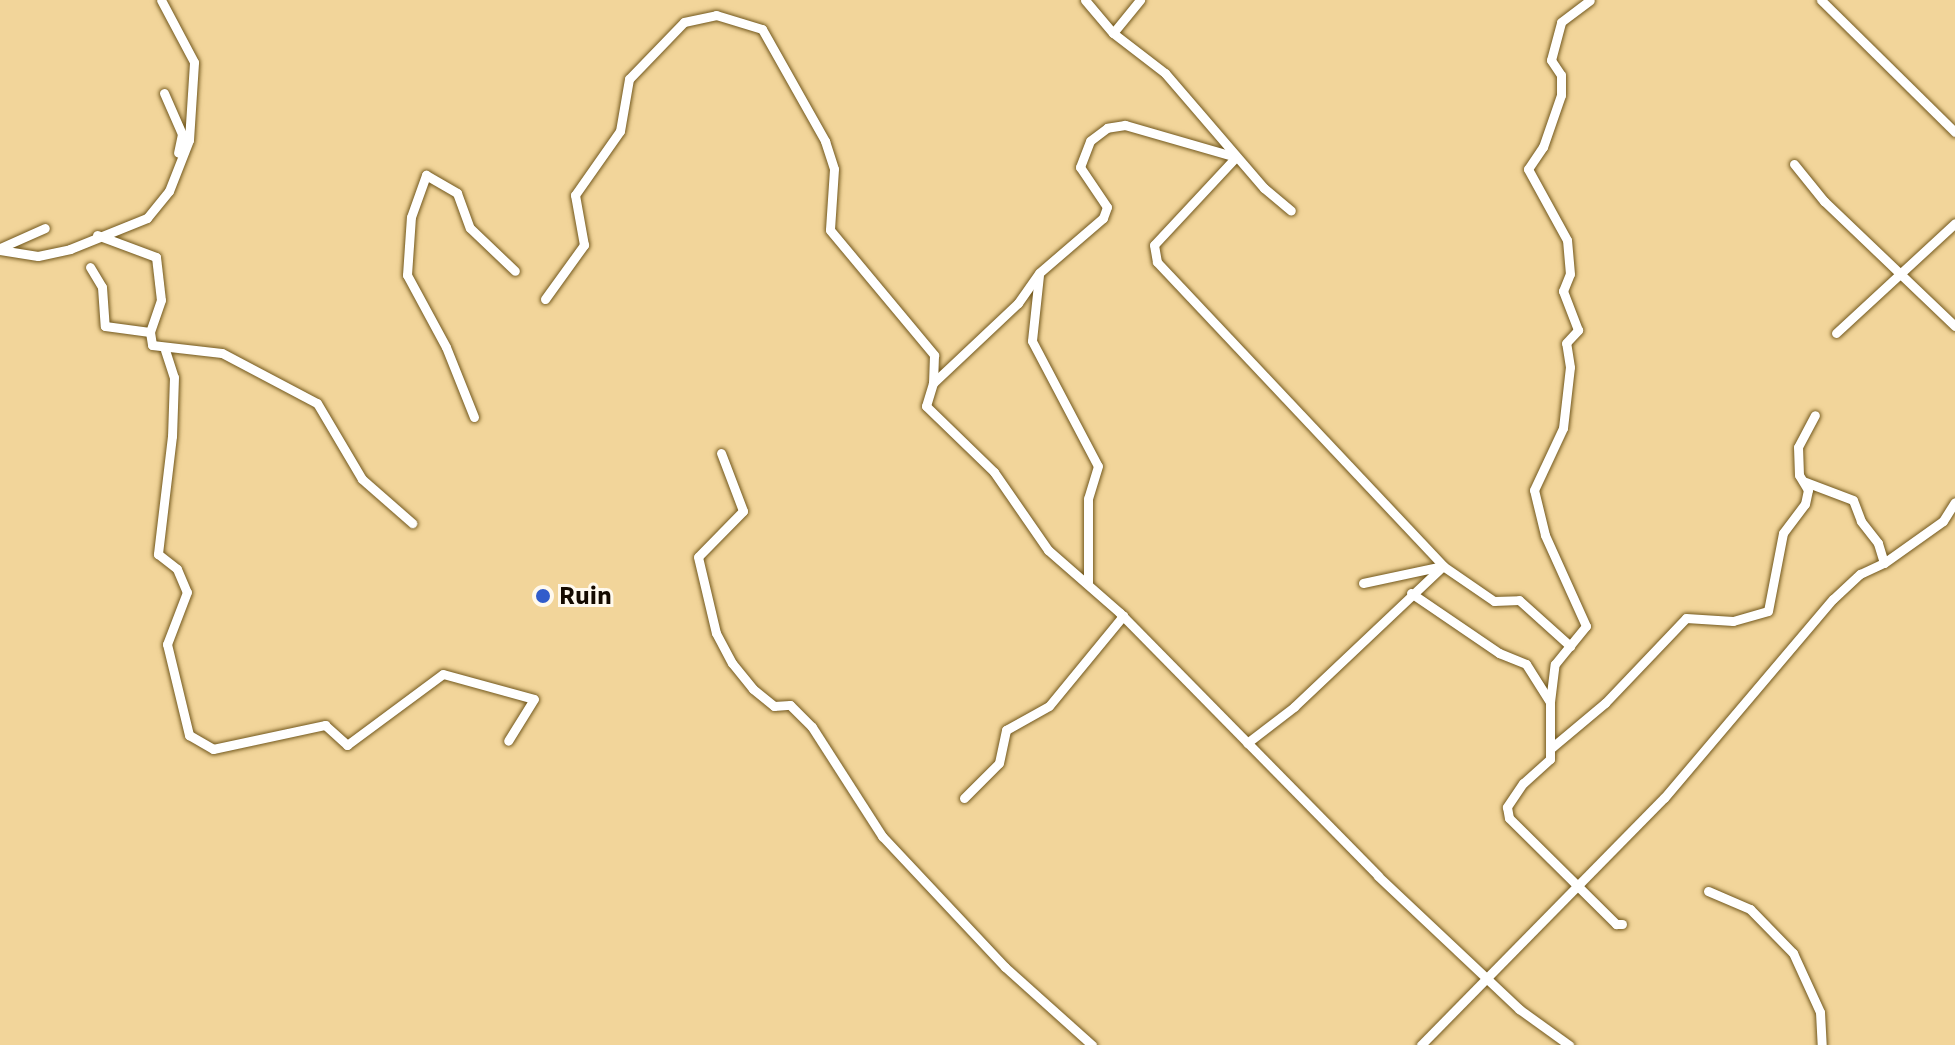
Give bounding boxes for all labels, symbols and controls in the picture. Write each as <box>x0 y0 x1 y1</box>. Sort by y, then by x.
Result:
place label: Ruin <box>559 580 612 612</box>
marker: Ruin <box>534 587 552 605</box>

